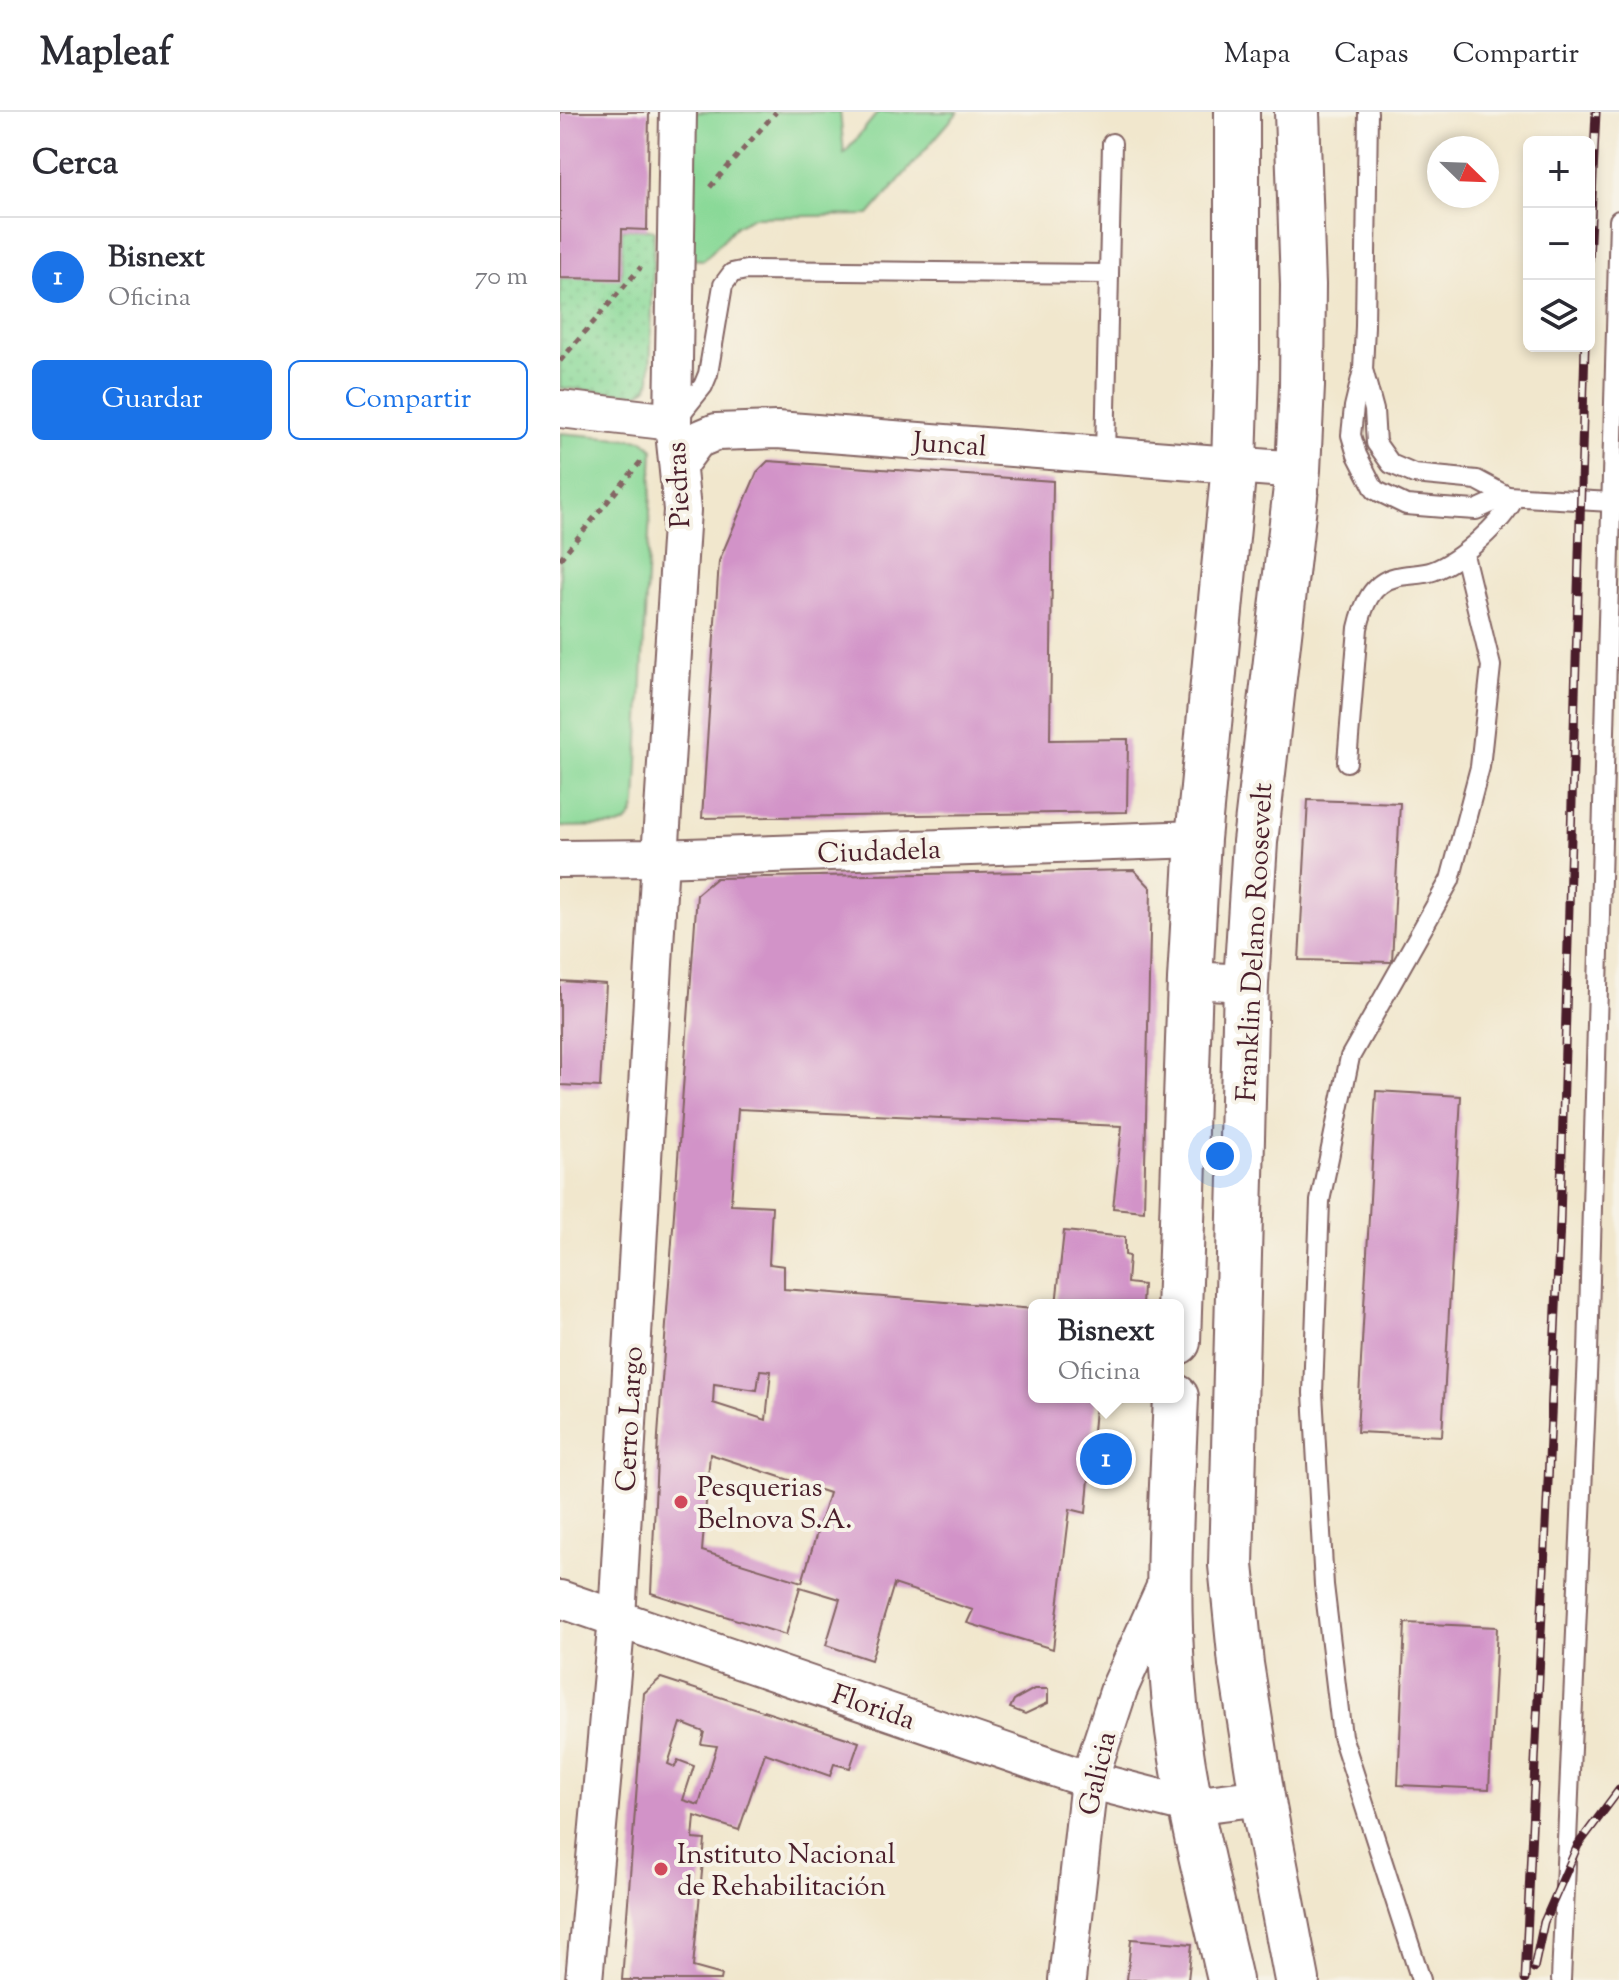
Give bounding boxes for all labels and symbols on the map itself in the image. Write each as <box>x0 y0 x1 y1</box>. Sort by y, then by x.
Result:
north arrow <box>1427 136 1499 208</box>
street label: Juncal <box>910 423 988 469</box>
street label: Piedras <box>658 441 702 529</box>
street label: Franklin Delano Roosevelt <box>1228 781 1284 1103</box>
street label: Ciudadela <box>817 831 942 875</box>
your location <box>1200 1136 1240 1176</box>
street label: Cerro Largo <box>607 1345 655 1493</box>
pin: 1 <box>1080 1429 1132 1489</box>
place label: Pesquerias Belnova S.A. <box>697 1469 852 1541</box>
marker: Pesquerias Belnova S.A. <box>672 1493 690 1511</box>
street label: Florida <box>826 1676 920 1742</box>
street label: Galicia <box>1070 1728 1128 1820</box>
place label: Instituto Nacional de Rehabilitación <box>677 1836 896 1908</box>
marker: Instituto Nacional de Rehabilitación <box>652 1860 670 1878</box>

